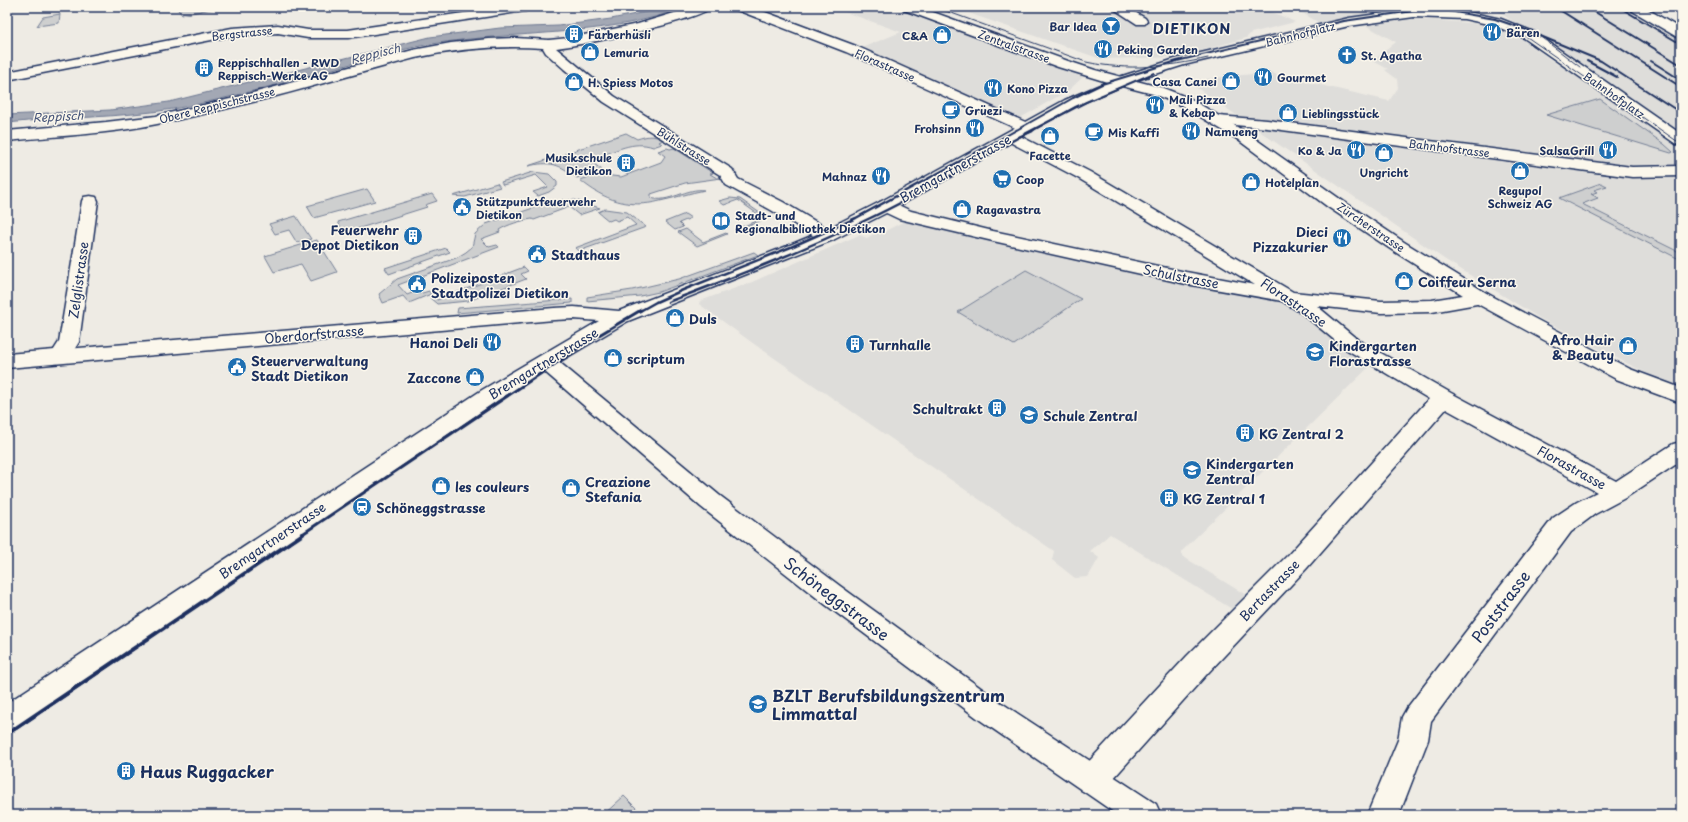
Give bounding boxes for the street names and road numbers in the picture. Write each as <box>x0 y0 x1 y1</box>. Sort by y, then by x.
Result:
street label: Bahnhofplatz <box>1263 17 1337 51</box>
street label: Bergstrasse <box>211 21 273 45</box>
street label: Zentralstrasse <box>976 25 1053 67</box>
street label: Florastrasse <box>852 44 918 86</box>
street label: Bahnhofplatz <box>1580 67 1648 123</box>
street label: Obere Reppischstrasse <box>157 82 277 128</box>
street label: Bühlstrasse <box>654 123 714 169</box>
street label: Bremgartnerstrasse <box>896 129 1014 207</box>
street label: Bahnhofstrasse <box>1407 135 1491 161</box>
street label: Zürcherstrasse <box>1334 198 1408 256</box>
street label: Zelglistrasse <box>63 240 93 320</box>
street label: Schulstrasse <box>1141 259 1221 293</box>
street label: Florastrasse <box>1257 273 1331 331</box>
street label: Oberdorfstrasse <box>263 320 365 348</box>
street label: Bremgartnerstrasse <box>484 323 602 403</box>
street label: Florastrasse <box>1534 440 1610 494</box>
street label: Bremgartnerstrasse <box>215 497 329 583</box>
street label: Schöneggstrasse <box>779 550 895 646</box>
street label: Bertastrasse <box>1235 555 1303 625</box>
street label: Poststrasse <box>1465 565 1535 647</box>

